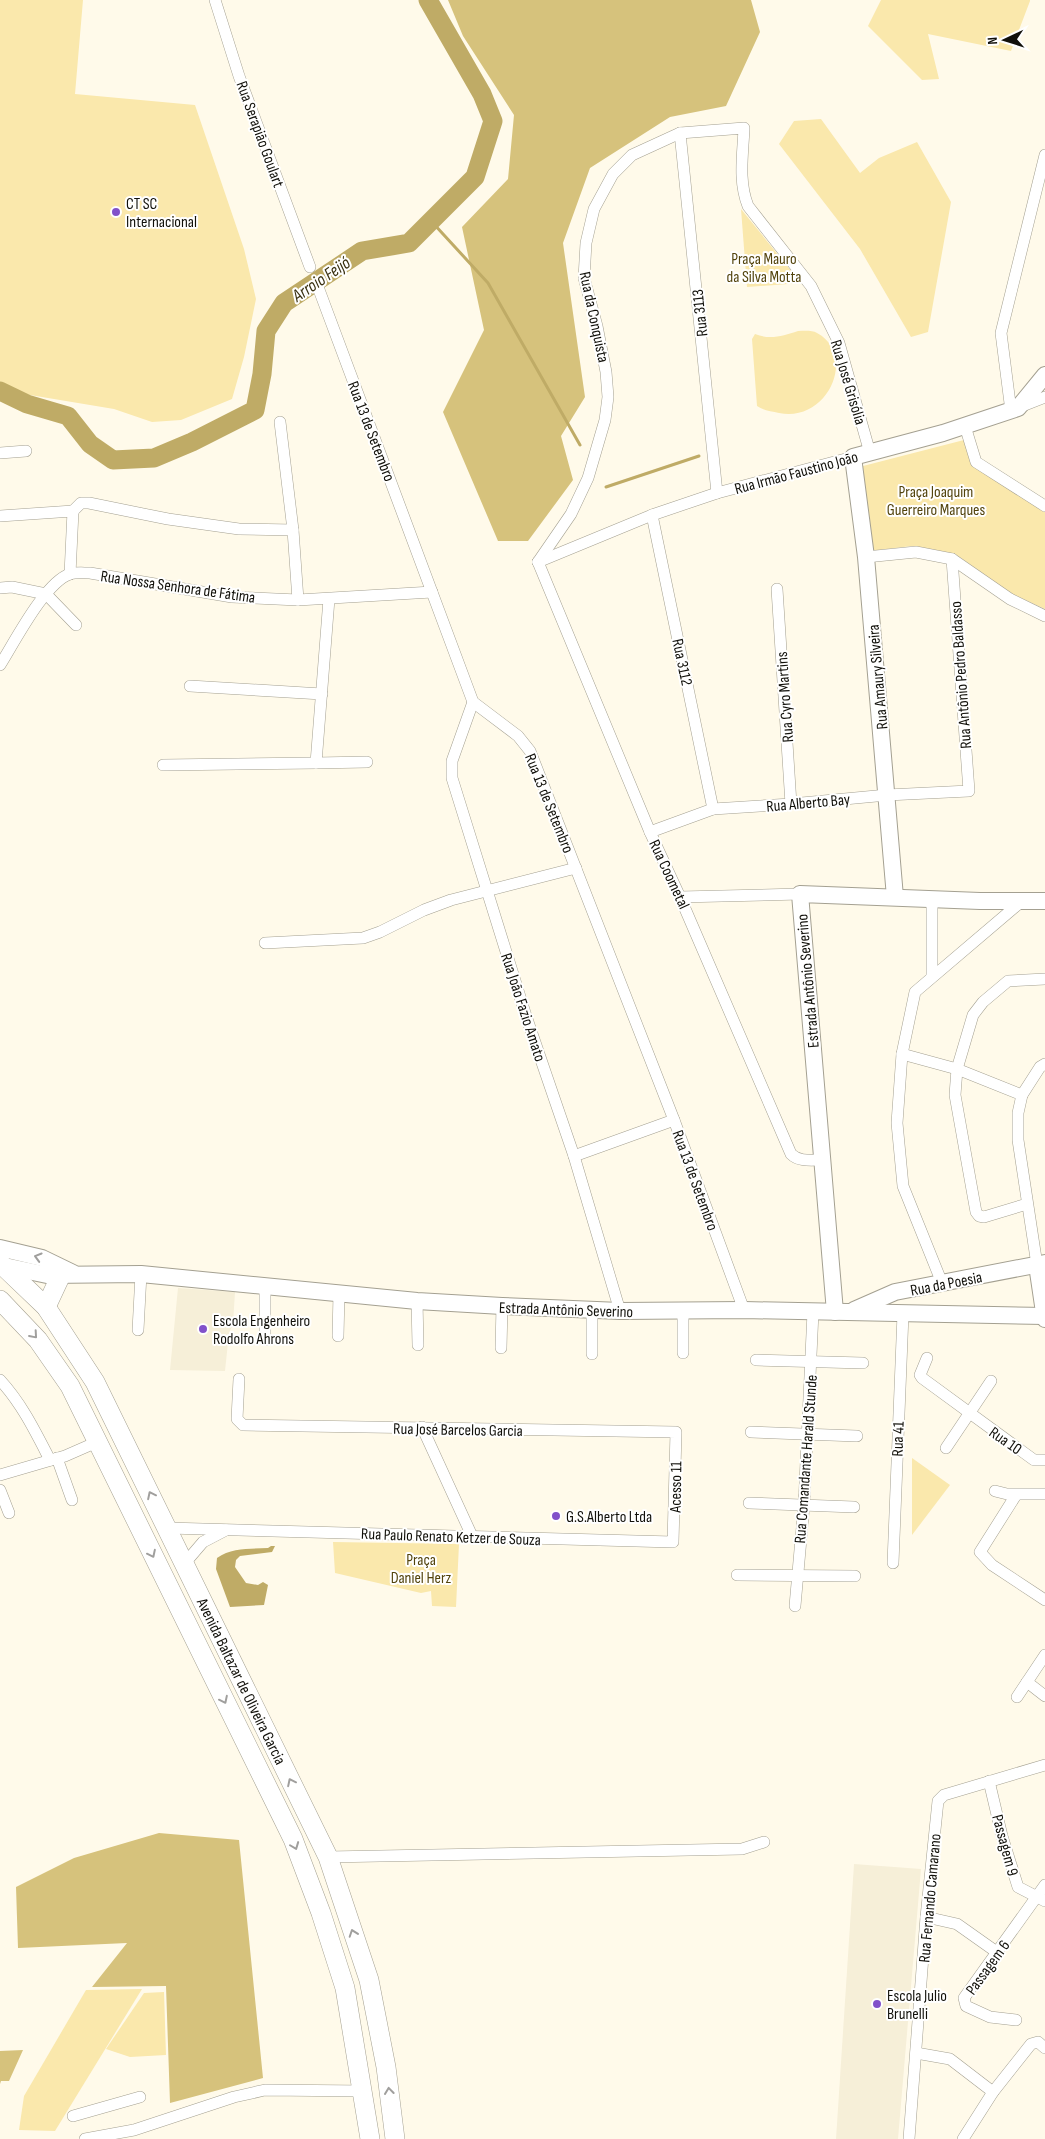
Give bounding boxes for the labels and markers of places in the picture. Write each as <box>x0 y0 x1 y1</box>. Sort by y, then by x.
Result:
place label: CT SC Internacional <box>126 195 197 232</box>
marker: CT SC Internacional <box>110 206 122 218</box>
place label: Escola Engenheiro Rodolfo Ahrons <box>213 1312 310 1349</box>
marker: Escola Engenheiro Rodolfo Ahrons <box>197 1323 209 1335</box>
place label: G.S.Alberto Ltda <box>566 1508 652 1527</box>
marker: G.S.Alberto Ltda <box>550 1510 562 1522</box>
place label: Escola Julio Brunelli <box>887 1987 947 2024</box>
marker: Escola Julio Brunelli <box>871 1998 883 2010</box>

